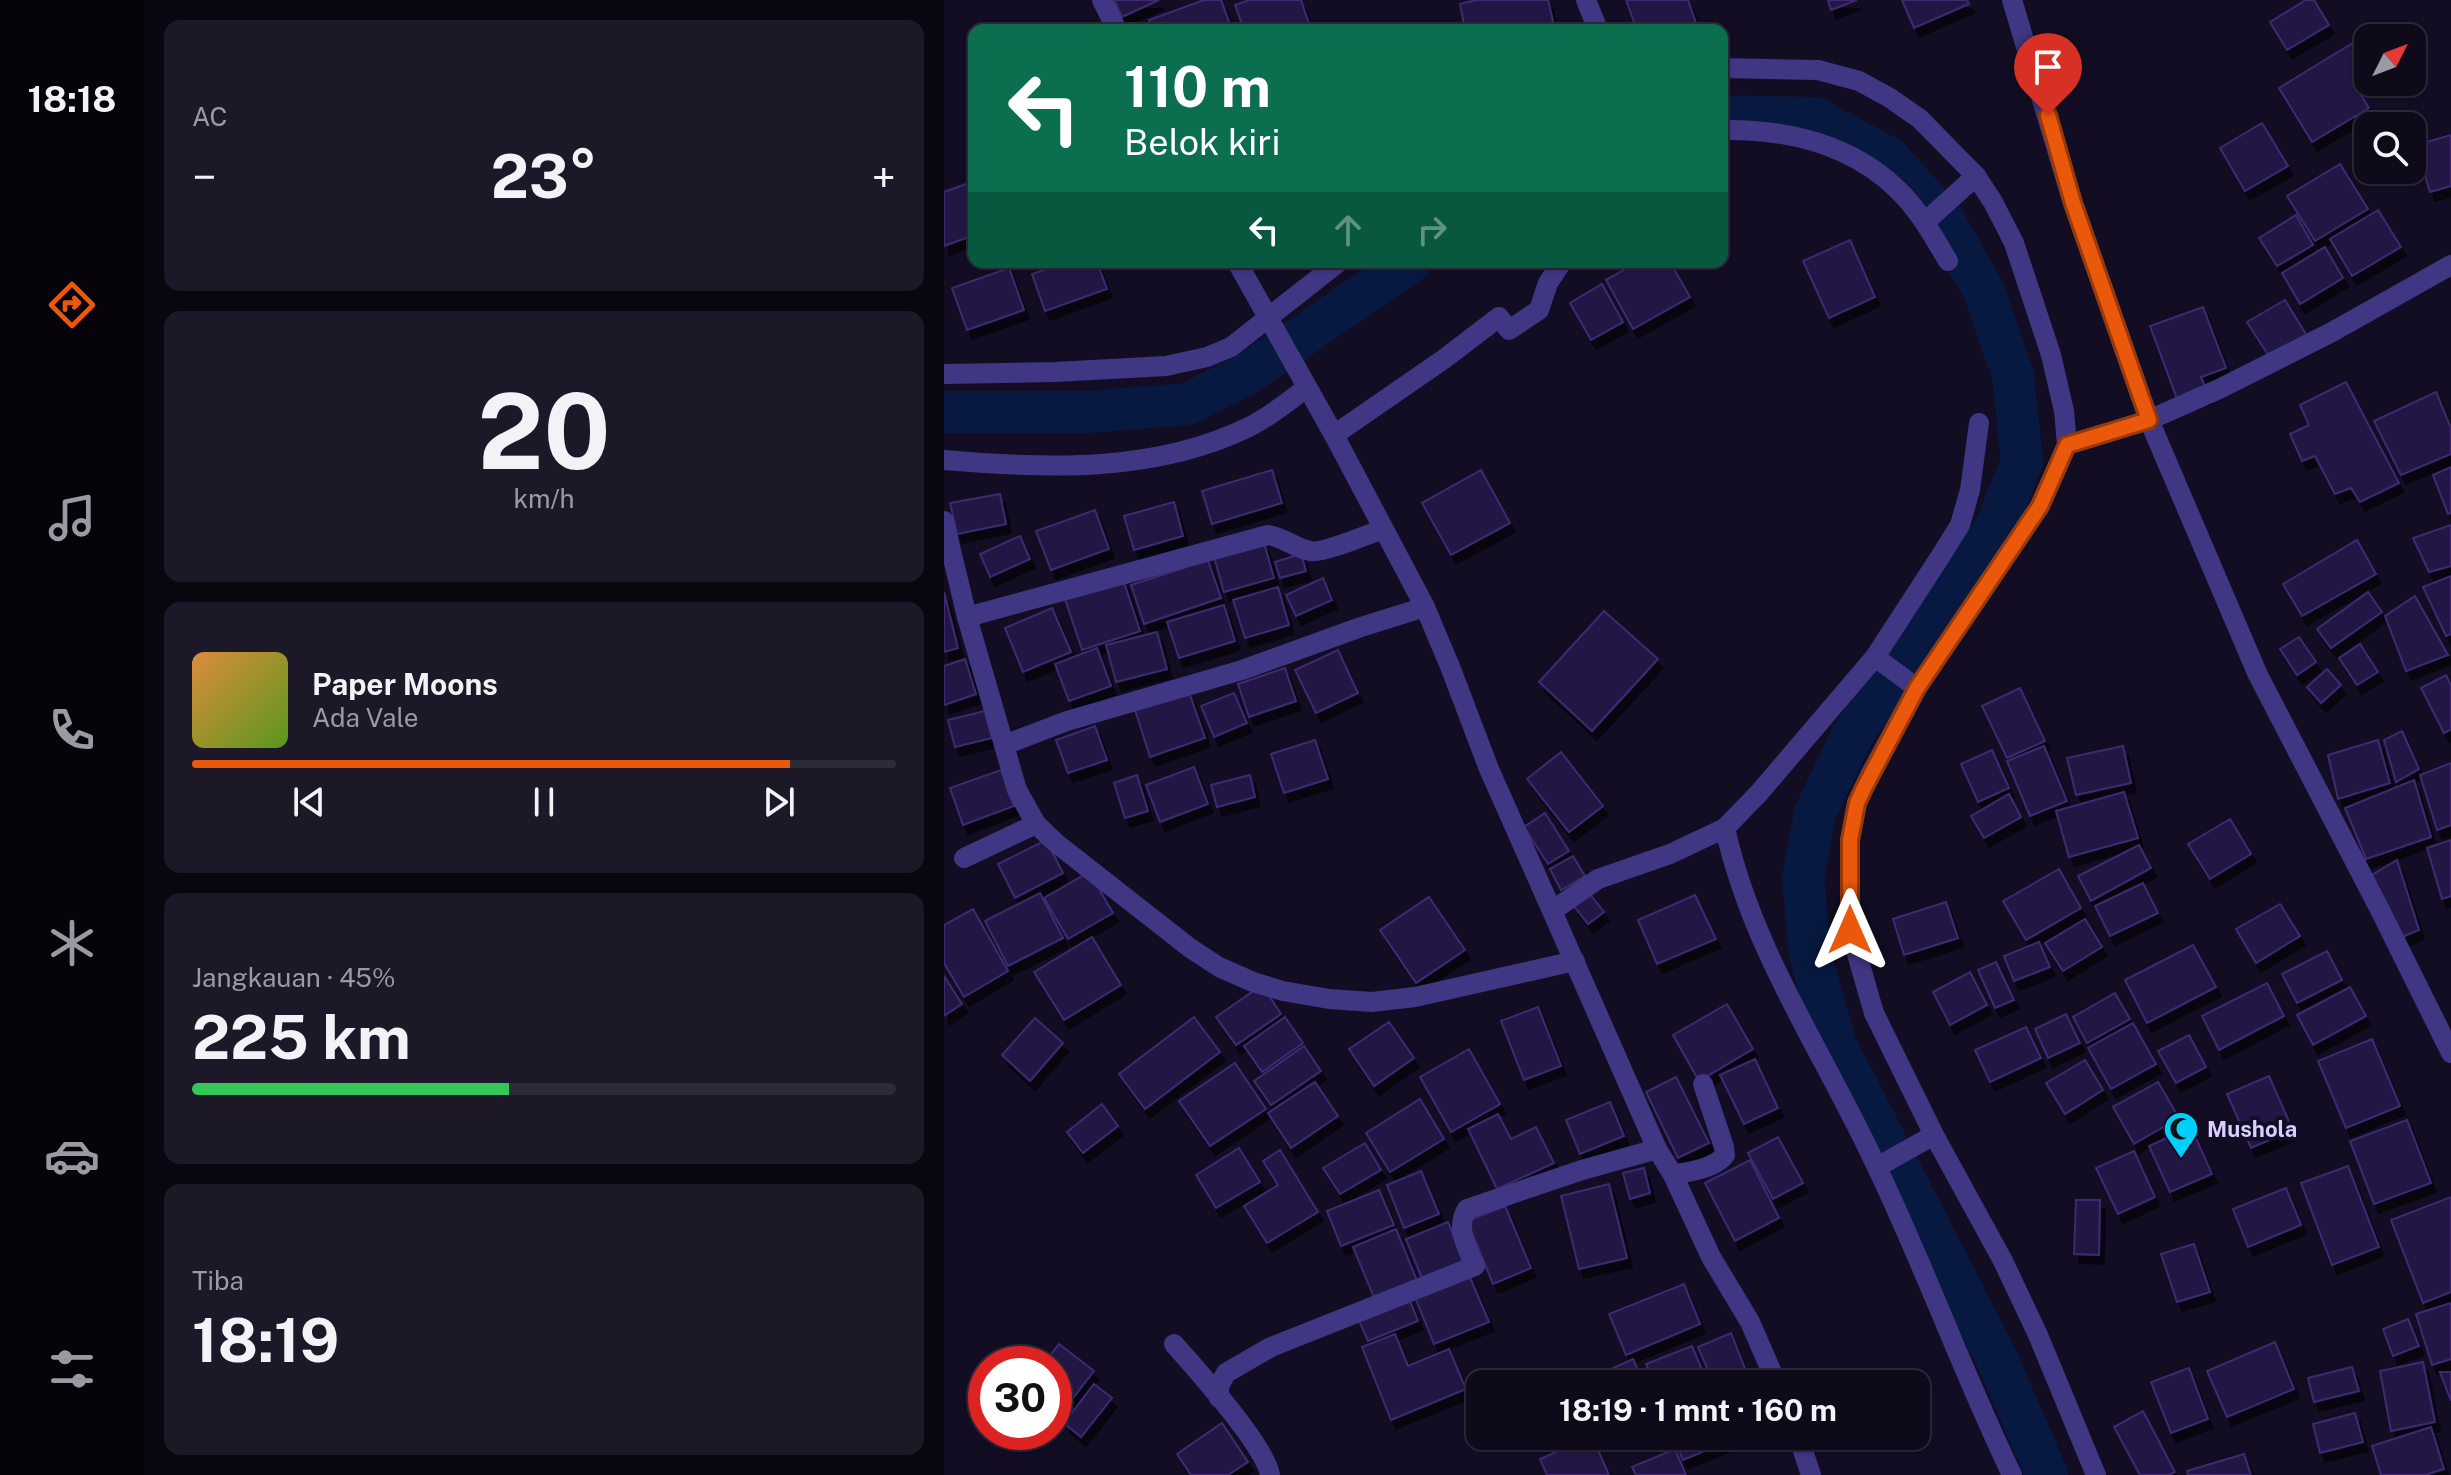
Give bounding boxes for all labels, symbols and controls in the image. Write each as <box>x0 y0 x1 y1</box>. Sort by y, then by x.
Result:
north arrow <box>2354 24 2426 96</box>
map controls <box>2354 24 2426 184</box>
pin <box>2014 33 2082 115</box>
icon: arrive <box>2026 45 2070 89</box>
text: 110 m <box>1124 54 1271 120</box>
icon: left <box>992 56 1096 160</box>
text: 18:18 <box>28 78 116 120</box>
text: AC <box>192 101 227 132</box>
button: search <box>2354 112 2426 184</box>
text: Belok kiri <box>1124 121 1280 163</box>
text: 23° <box>491 141 597 212</box>
text: − <box>192 151 216 203</box>
text: + <box>872 151 896 203</box>
icon: left <box>1242 208 1286 252</box>
icon: ahead <box>1326 208 1370 252</box>
icon: right <box>1410 208 1454 252</box>
icon: directions <box>44 277 100 333</box>
text: 20 <box>477 370 611 492</box>
text: km/h <box>513 483 575 514</box>
icon: music <box>44 490 100 546</box>
text: Paper Moons <box>312 666 498 702</box>
icon: phone <box>44 702 100 758</box>
text: Ada Vale <box>312 702 418 733</box>
icon: previous <box>287 780 331 824</box>
icon: pause <box>522 780 566 824</box>
icon: next <box>757 780 801 824</box>
position arrow <box>1808 888 1892 972</box>
icon: climate <box>44 915 100 971</box>
text: Jangkauan · 45% <box>192 962 395 993</box>
text: 225 km <box>192 1002 411 1073</box>
mosque icon: Mushola <box>2162 1110 2200 1160</box>
place label: Mushola <box>2207 1116 2297 1142</box>
icon: car <box>44 1128 100 1184</box>
text: Tiba <box>192 1265 244 1296</box>
text: 18:19 <box>192 1305 339 1376</box>
icon: filters <box>44 1341 100 1397</box>
speed limit sign: 30 <box>968 1346 1072 1450</box>
text: 18:19 · 1 mnt · 160 m <box>1559 1392 1837 1428</box>

